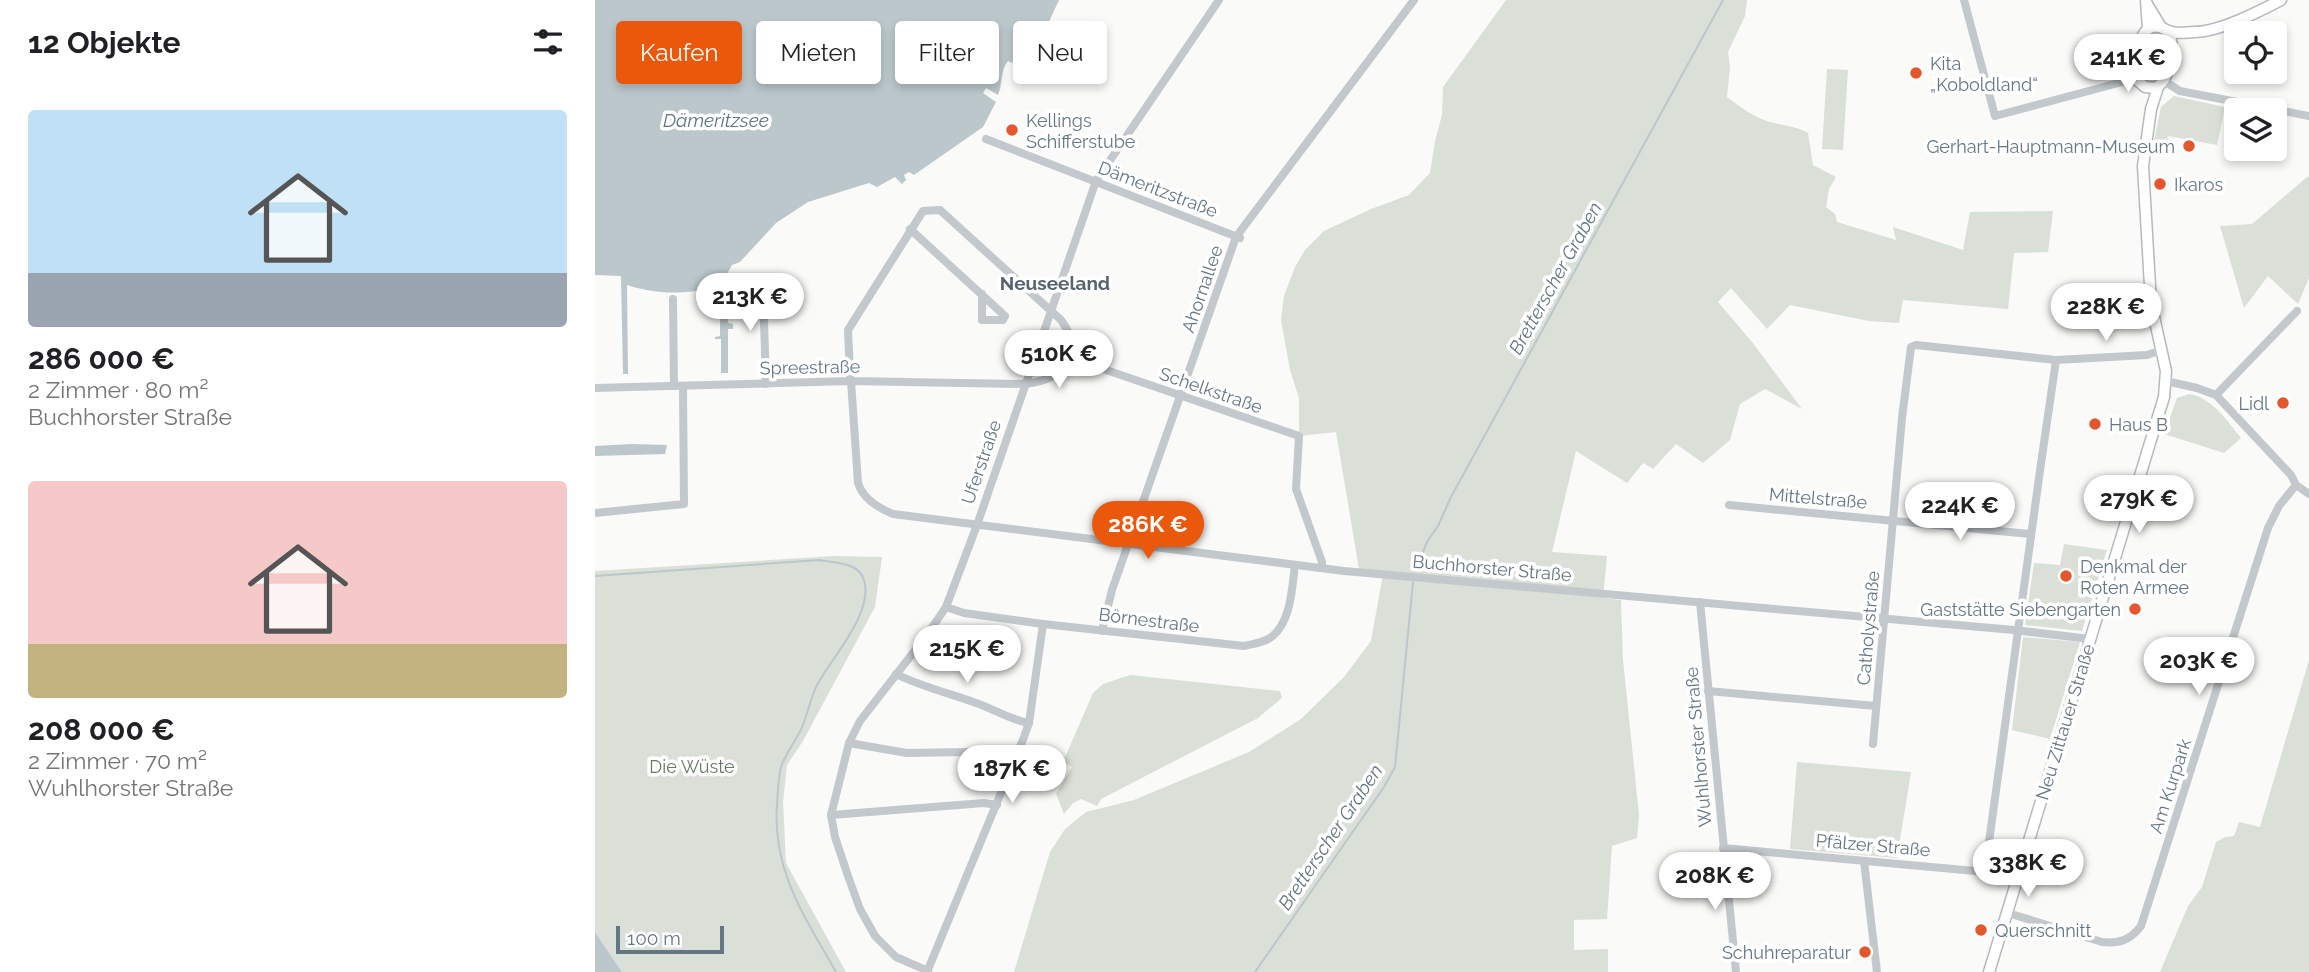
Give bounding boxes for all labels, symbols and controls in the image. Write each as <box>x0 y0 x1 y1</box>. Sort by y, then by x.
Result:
chip: Kaufen <box>616 21 742 84</box>
chip: Mieten <box>756 21 881 84</box>
chip: Filter <box>895 21 999 84</box>
chip: Neu <box>1013 21 1107 84</box>
map controls <box>2224 21 2287 161</box>
button: locate <box>2224 21 2287 84</box>
icon: filters <box>529 23 567 61</box>
text: 12 Objekte <box>28 25 180 60</box>
pin: 241K € <box>2071 34 2185 94</box>
text: 241K € <box>2090 43 2166 70</box>
place label: Kita „Koboldland“ <box>1930 53 2038 95</box>
marker: Kita „Koboldland“ <box>1908 65 1924 81</box>
button: layers <box>2224 98 2287 161</box>
water label: Dämeritzsee <box>663 109 769 131</box>
place label: Kellings Schifferstube <box>1026 110 1136 152</box>
marker: Kellings Schifferstube <box>1004 122 1020 138</box>
place label: Gerhart-Hauptmann-Museum <box>1926 136 2175 157</box>
marker: Gerhart-Hauptmann-Museum <box>2181 138 2197 154</box>
icon: home <box>235 155 361 281</box>
street label: Dämeritzstraße <box>1095 157 1221 222</box>
place label: Ikaros <box>2174 174 2224 195</box>
marker: Ikaros <box>2152 176 2168 192</box>
water label: Bretterscher Graben <box>1504 198 1606 358</box>
street label: Ahornallee <box>1177 242 1227 335</box>
district label: Neuseeland <box>1000 272 1110 294</box>
pin: 213K € <box>693 274 807 333</box>
text: 213K € <box>712 282 788 309</box>
pin: 228K € <box>2049 284 2163 343</box>
text: 228K € <box>2067 292 2145 319</box>
pin: 510K € <box>1002 330 1116 390</box>
text: 510K € <box>1020 339 1098 366</box>
text: 286 000 € <box>28 341 175 376</box>
street label: Spreestraße <box>760 356 861 378</box>
street label: Schelkstraße <box>1157 363 1266 418</box>
text: 2 Zimmer · 80 m² <box>28 376 208 403</box>
place label: Lidl <box>2238 393 2269 414</box>
marker: Lidl <box>2275 395 2291 411</box>
text: Buchhorster Straße <box>28 403 232 430</box>
place label: Haus B <box>2109 414 2168 435</box>
marker: Haus B <box>2087 416 2103 432</box>
street label: Uferstraße <box>957 417 1005 507</box>
pin: 279K € <box>2082 476 2196 535</box>
pin: 224K € <box>1903 482 2017 542</box>
street label: Mittelstraße <box>1768 483 1868 513</box>
text: 279K € <box>2100 484 2178 511</box>
text: 224K € <box>1921 491 1999 518</box>
pin: 286K € <box>1091 502 1205 561</box>
text: 286K € <box>1108 510 1188 537</box>
icon: home <box>235 526 361 652</box>
street label: Buchhorster Straße <box>1412 551 1573 585</box>
place label: Denkmal der Roten Armee <box>2080 556 2190 598</box>
marker: Denkmal der Roten Armee <box>2058 568 2074 584</box>
street label: Catholystraße <box>1853 570 1883 686</box>
place label: Gaststätte Siebengarten <box>1920 599 2121 620</box>
marker: Gaststätte Siebengarten <box>2127 601 2143 617</box>
street label: Börnestraße <box>1097 603 1201 637</box>
pin: 215K € <box>910 626 1024 685</box>
text: 215K € <box>929 634 1005 661</box>
pin: 203K € <box>2142 638 2256 697</box>
street label: Neu Zittauer Straße <box>2031 641 2099 802</box>
text: 203K € <box>2160 646 2238 673</box>
street label: Wuhlhorster Straße <box>1680 666 1715 828</box>
text: 208 000 € <box>28 712 175 747</box>
street label: Am Kurpark <box>2145 736 2195 836</box>
pin: 187K € <box>955 746 1069 805</box>
text: 2 Zimmer · 70 m² <box>28 747 207 774</box>
text: 187K € <box>973 754 1051 781</box>
park label: Die Wüste <box>649 756 735 777</box>
water label: Bretterscher Graben <box>1273 760 1387 914</box>
text: Wuhlhorster Straße <box>28 774 233 801</box>
street label: Pfälzer Straße <box>1815 830 1932 861</box>
pin: 338K € <box>1971 839 2085 899</box>
text: 338K € <box>1989 848 2067 875</box>
pin: 208K € <box>1658 852 1772 912</box>
text: 208K € <box>1675 861 1755 888</box>
place label: Querschnitt <box>1995 920 2092 941</box>
marker: Querschnitt <box>1973 922 1989 938</box>
scale bar <box>616 923 725 955</box>
text: 100 m <box>627 927 681 949</box>
place label: Schuhreparatur <box>1722 942 1852 963</box>
marker: Schuhreparatur <box>1857 944 1873 960</box>

